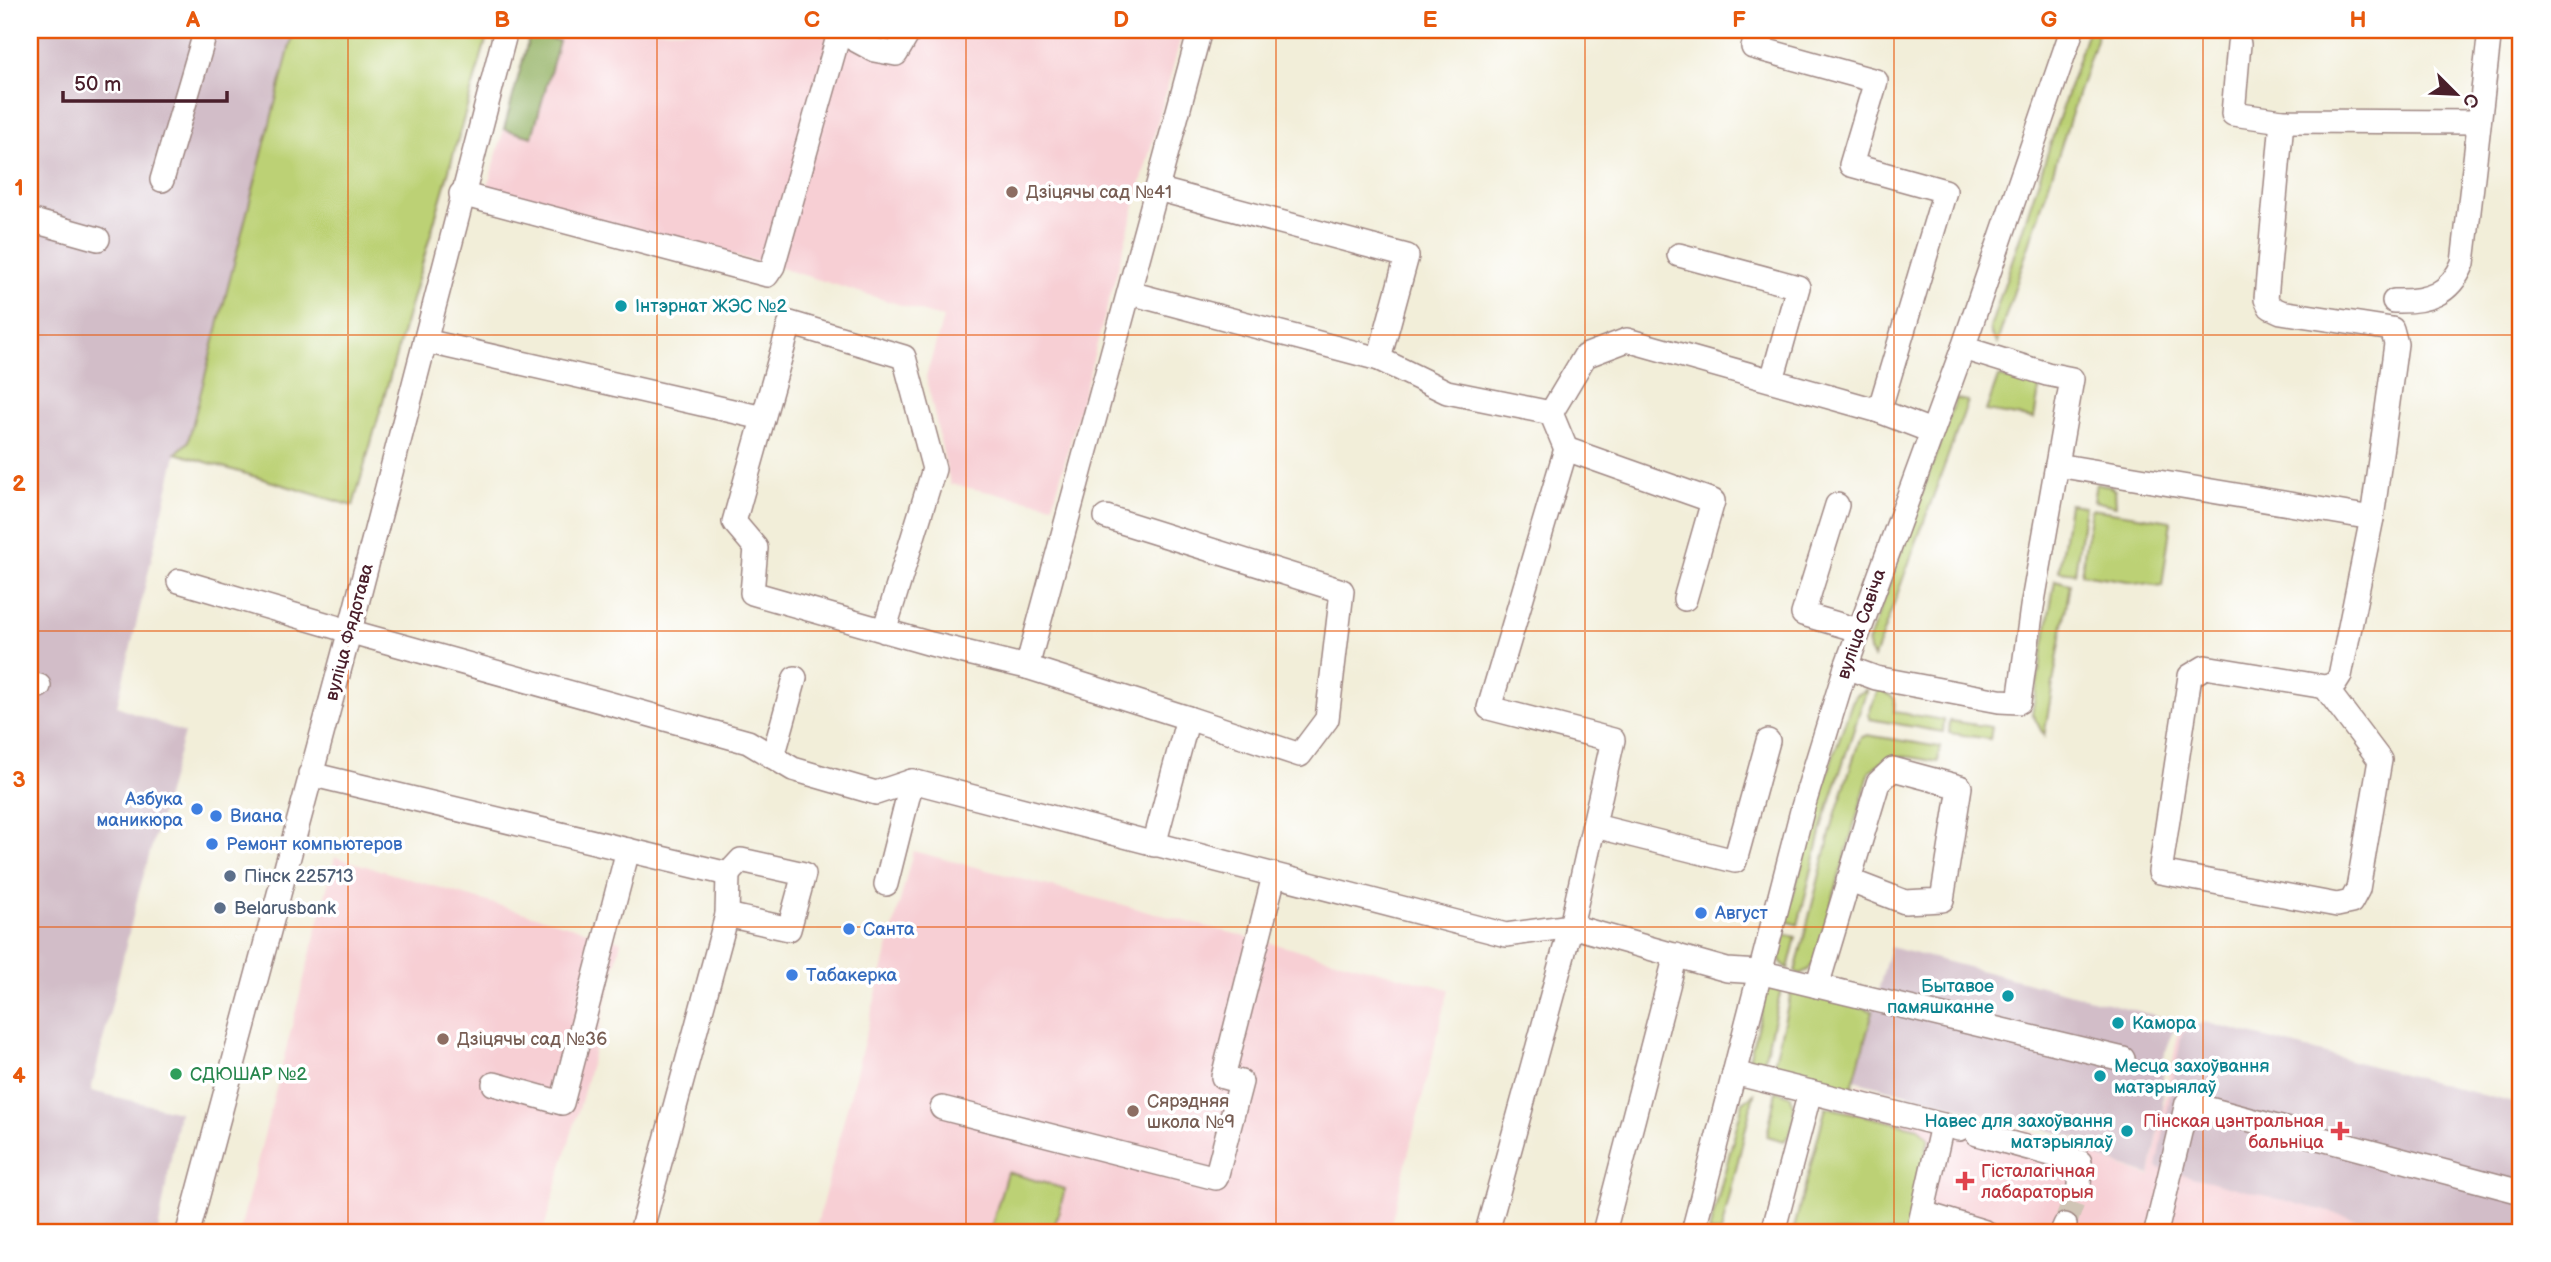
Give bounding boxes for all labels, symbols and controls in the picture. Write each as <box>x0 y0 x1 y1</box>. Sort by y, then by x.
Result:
text: A <box>185 6 201 34</box>
text: B <box>494 6 510 34</box>
text: C <box>804 6 820 34</box>
text: D <box>1113 6 1129 34</box>
text: E <box>1423 6 1438 34</box>
text: F <box>1732 6 1746 34</box>
text: G <box>2041 6 2058 34</box>
text: H <box>2349 6 2367 34</box>
scale bar <box>63 60 228 104</box>
north arrow <box>2422 60 2492 130</box>
text: 50 m <box>74 72 121 97</box>
text: С <box>2457 90 2483 111</box>
text: 1 <box>14 174 24 202</box>
place label: Дзіцячы сад №41 <box>1026 182 1172 203</box>
marker: Дзіцячы сад №41 <box>1004 184 1020 200</box>
place label: Інтэрнат ЖЭС №2 <box>635 296 787 317</box>
marker: Інтэрнат ЖЭС №2 <box>613 298 629 314</box>
text: 2 <box>12 470 26 498</box>
street label: вуліца Фядотава <box>321 561 378 703</box>
street label: вуліца Савіча <box>1833 566 1890 682</box>
text: 3 <box>12 766 26 794</box>
place label: Азбука маникюра <box>96 789 183 831</box>
marker: Азбука маникюра <box>189 801 205 817</box>
place label: Виана <box>230 806 283 827</box>
marker: Виана <box>208 808 224 824</box>
place label: Ремонт компьютеров <box>226 834 403 855</box>
marker: Ремонт компьютеров <box>204 836 220 852</box>
place label: Пінск 225713 <box>244 866 354 887</box>
marker: Пінск 225713 <box>222 868 238 884</box>
place label: Belarusbank <box>234 898 336 919</box>
marker: Belarusbank <box>212 900 228 916</box>
place label: Август <box>1714 903 1768 924</box>
marker: Август <box>1693 905 1709 921</box>
place label: Санта <box>863 919 915 940</box>
marker: Санта <box>841 921 857 937</box>
place label: Табакерка <box>806 965 898 986</box>
marker: Табакерка <box>784 967 800 983</box>
place label: Бытавое памяшканне <box>1887 976 1994 1018</box>
marker: Бытавое памяшканне <box>2000 988 2016 1004</box>
place label: Камора <box>2132 1013 2197 1034</box>
marker: Камора <box>2110 1015 2126 1031</box>
place label: Дзіцячы сад №36 <box>457 1029 607 1050</box>
marker: Дзіцячы сад №36 <box>435 1031 451 1047</box>
place label: Месца захоўвання матэрыялаў <box>2114 1056 2269 1098</box>
text: 4 <box>12 1062 26 1090</box>
place label: СДЮШАР №2 <box>190 1064 307 1085</box>
marker: СДЮШАР №2 <box>168 1066 184 1082</box>
marker: Месца захоўвання матэрыялаў <box>2092 1068 2108 1084</box>
place label: Сярэдняя школа №9 <box>1147 1091 1235 1133</box>
marker: Сярэдняя школа №9 <box>1125 1103 1141 1119</box>
place label: Навес для захоўвання матэрыялаў <box>1924 1111 2114 1153</box>
place label: Пінская цэнтральная бальніца <box>2143 1111 2324 1153</box>
marker: Пінская цэнтральная бальніца <box>2330 1121 2350 1141</box>
marker: Навес для захоўвання матэрыялаў <box>2119 1123 2135 1139</box>
place label: Гісталагічная лабараторыя <box>1981 1161 2095 1203</box>
marker: Гісталагічная лабараторыя <box>1955 1171 1975 1191</box>

